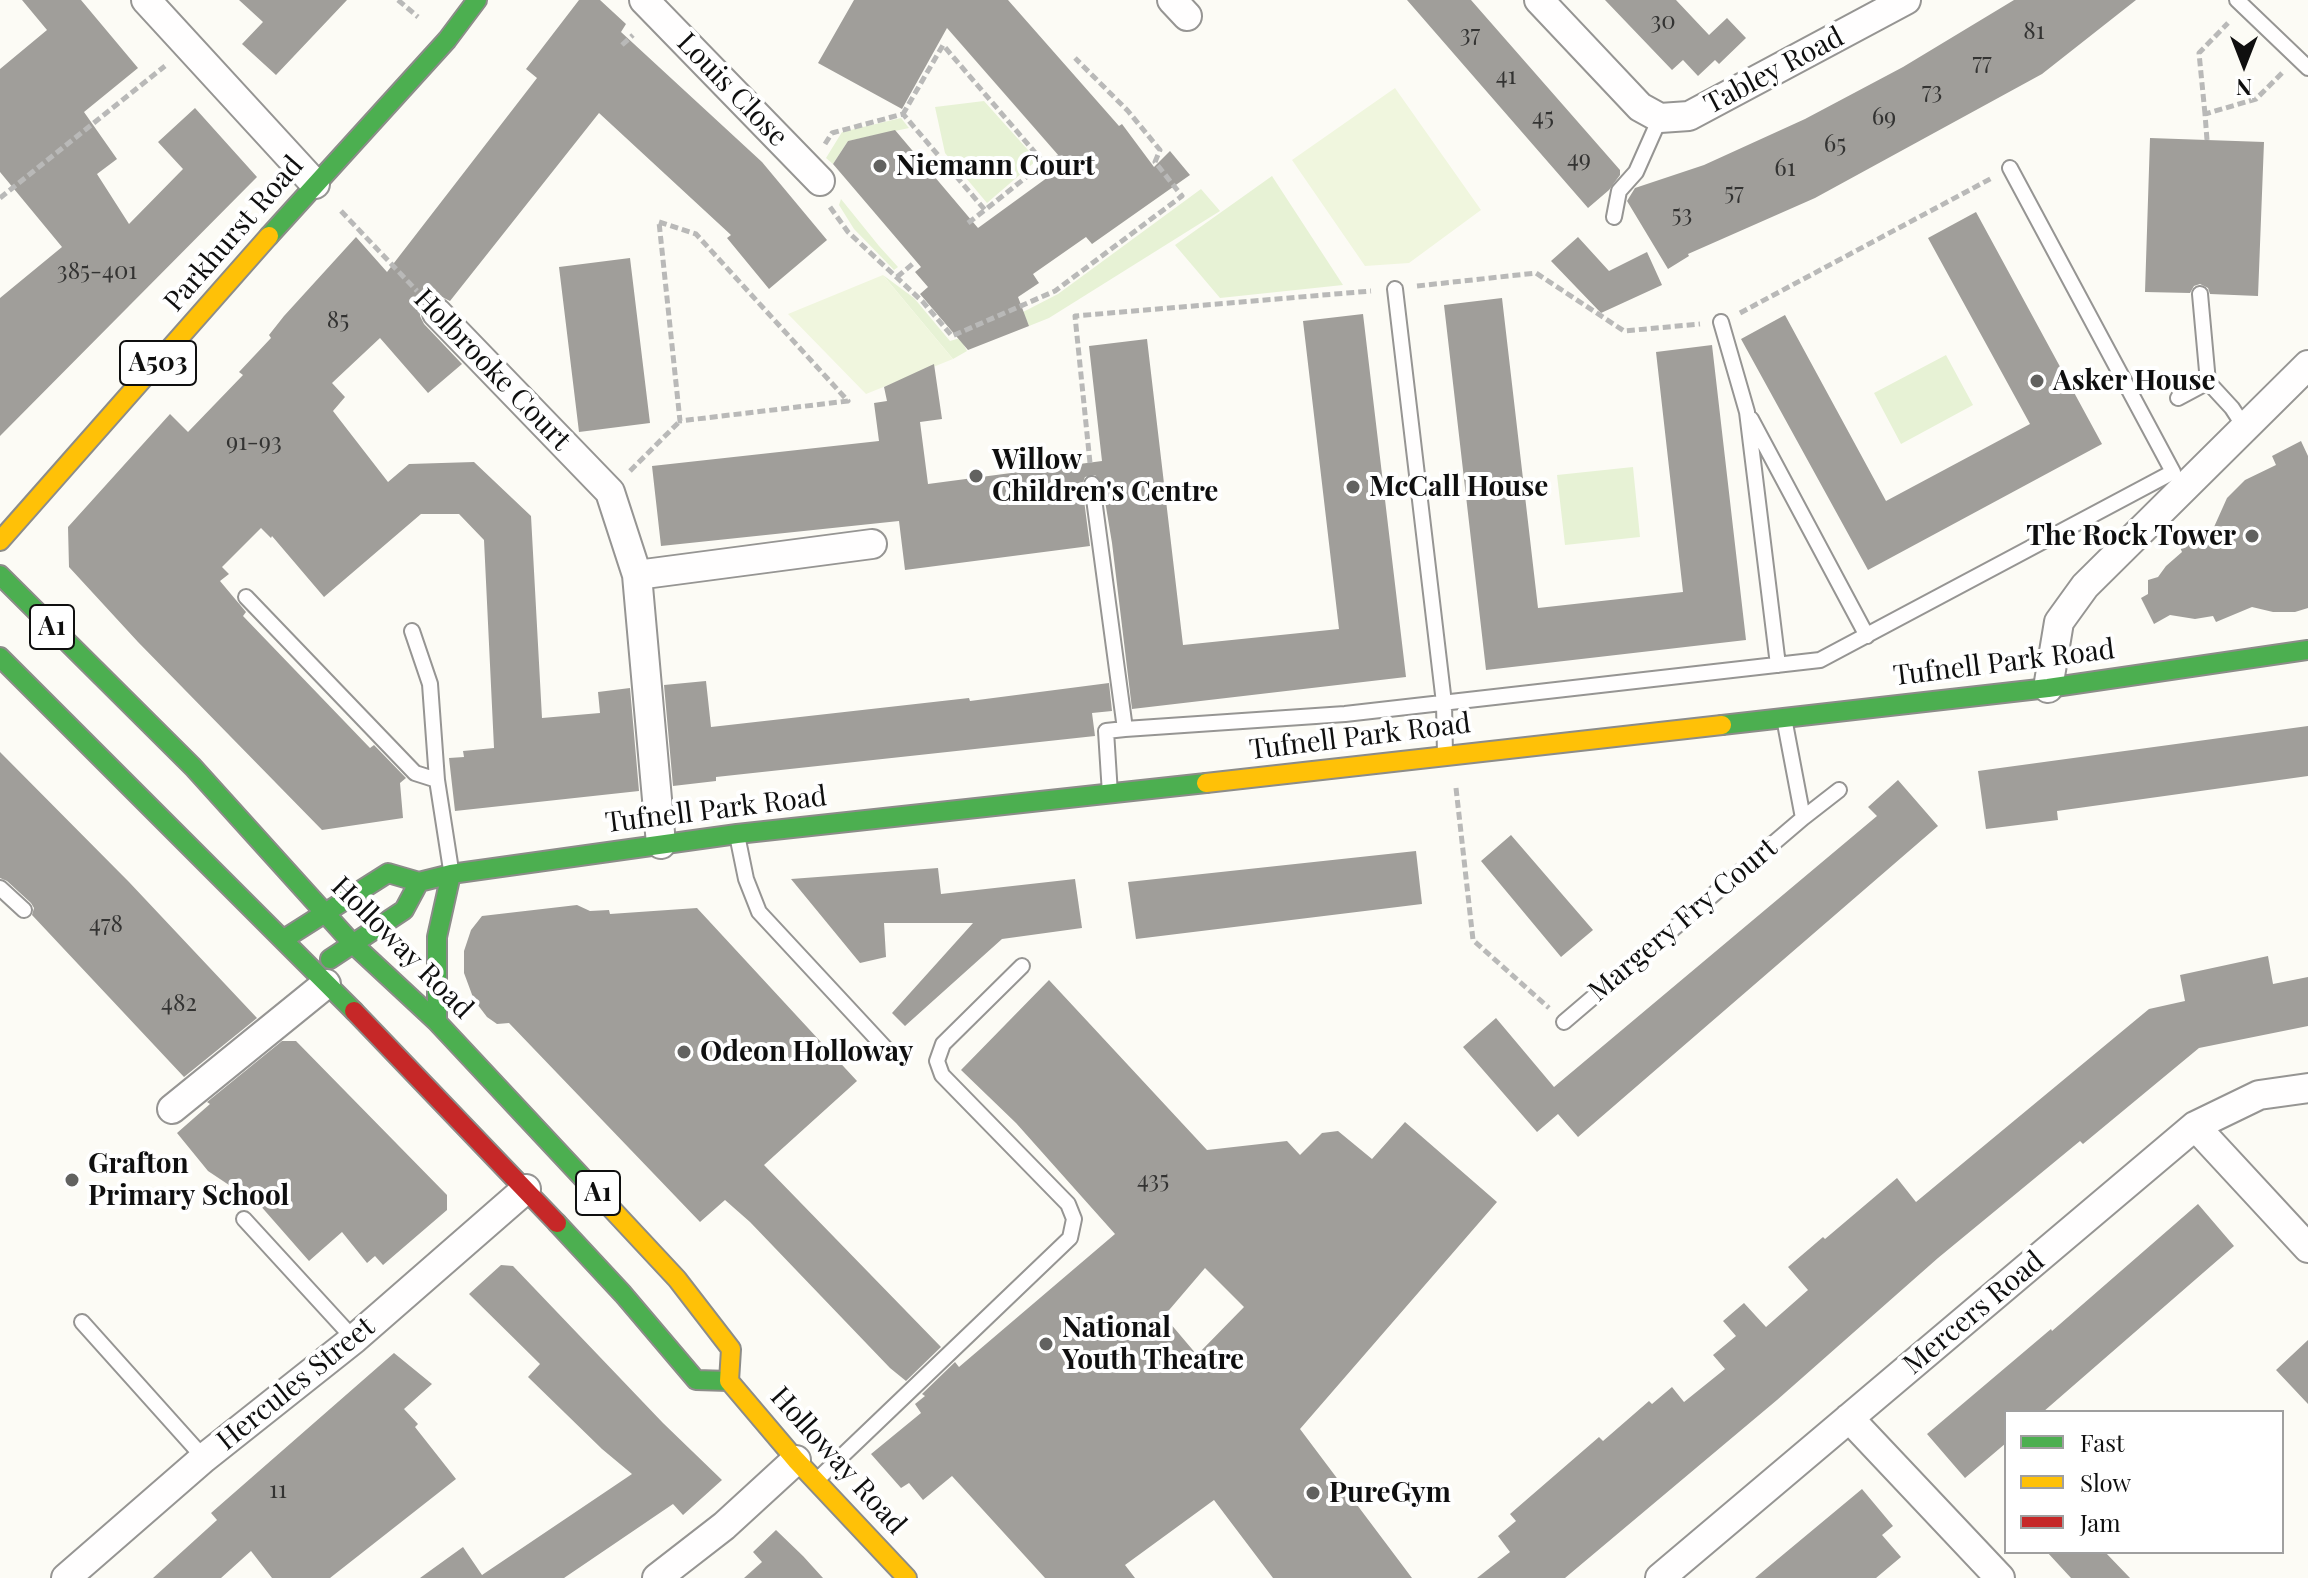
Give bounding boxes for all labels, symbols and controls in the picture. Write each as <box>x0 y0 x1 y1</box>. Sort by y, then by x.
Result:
house number: 30 <box>1650 8 1676 36</box>
house number: 81 <box>2023 18 2045 46</box>
street label: Tabley Road <box>1699 20 1849 122</box>
house number: 37 <box>1460 21 1480 49</box>
north arrow <box>2204 24 2284 104</box>
street label: Louis Close <box>670 26 794 154</box>
house number: 77 <box>1972 49 1992 77</box>
house number: 41 <box>1496 63 1516 91</box>
text: N <box>2236 73 2252 103</box>
house number: 73 <box>1922 78 1942 106</box>
house number: 45 <box>1532 104 1554 132</box>
house number: 69 <box>1872 104 1896 132</box>
house number: 65 <box>1824 131 1846 159</box>
house number: 49 <box>1567 146 1591 174</box>
street label: Parkhurst Road <box>157 149 311 319</box>
place label: Niemann Court <box>896 149 1095 183</box>
house number: 61 <box>1774 155 1796 183</box>
marker: Niemann Court <box>871 157 889 175</box>
house number: 57 <box>1724 179 1744 207</box>
house number: 53 <box>1672 201 1692 229</box>
house number: 385-401 <box>57 258 137 286</box>
street label: Holbrooke Court <box>407 282 577 458</box>
house number: 85 <box>327 307 349 335</box>
road number: A503 <box>120 341 196 385</box>
place label: Asker House <box>2053 364 2216 398</box>
marker: Asker House <box>2028 372 2046 390</box>
house number: 91-93 <box>226 429 282 457</box>
place label: Willow Children's Centre <box>992 443 1218 509</box>
marker: Willow Children's Centre <box>967 467 985 485</box>
place label: McCall House <box>1369 470 1548 504</box>
marker: McCall House <box>1344 478 1362 496</box>
place label: The Rock Tower <box>2026 519 2236 553</box>
marker: The Rock Tower <box>2243 527 2261 545</box>
road number: A1 <box>30 605 74 649</box>
street label: Tufnell Park Road <box>1891 633 2117 693</box>
street label: Tufnell Park Road <box>1247 707 1473 767</box>
street label: Tufnell Park Road <box>603 780 829 840</box>
street label: Margery Fry Court <box>1582 831 1784 1009</box>
street label: Holloway Road <box>324 870 480 1026</box>
house number: 478 <box>89 911 123 939</box>
house number: 482 <box>161 990 197 1018</box>
place label: Odeon Holloway <box>700 1035 913 1069</box>
marker: Odeon Holloway <box>675 1043 693 1061</box>
place label: Grafton Primary School <box>88 1147 289 1213</box>
house number: 435 <box>1137 1167 1169 1195</box>
marker: Grafton Primary School <box>63 1171 81 1189</box>
road number: A1 <box>576 1171 620 1215</box>
street label: Mercers Road <box>1897 1244 2051 1382</box>
street label: Hercules Street <box>210 1310 382 1458</box>
place label: National Youth Theatre <box>1062 1311 1244 1377</box>
marker: National Youth Theatre <box>1037 1335 1055 1353</box>
street label: Holloway Road <box>763 1380 913 1542</box>
legend <box>2004 1410 2284 1554</box>
text: Fast <box>2080 1426 2125 1458</box>
text: Slow <box>2080 1466 2131 1498</box>
place label: PureGym <box>1329 1476 1451 1510</box>
house number: 11 <box>269 1477 287 1505</box>
marker: PureGym <box>1304 1484 1322 1502</box>
text: Jam <box>2080 1506 2121 1538</box>

